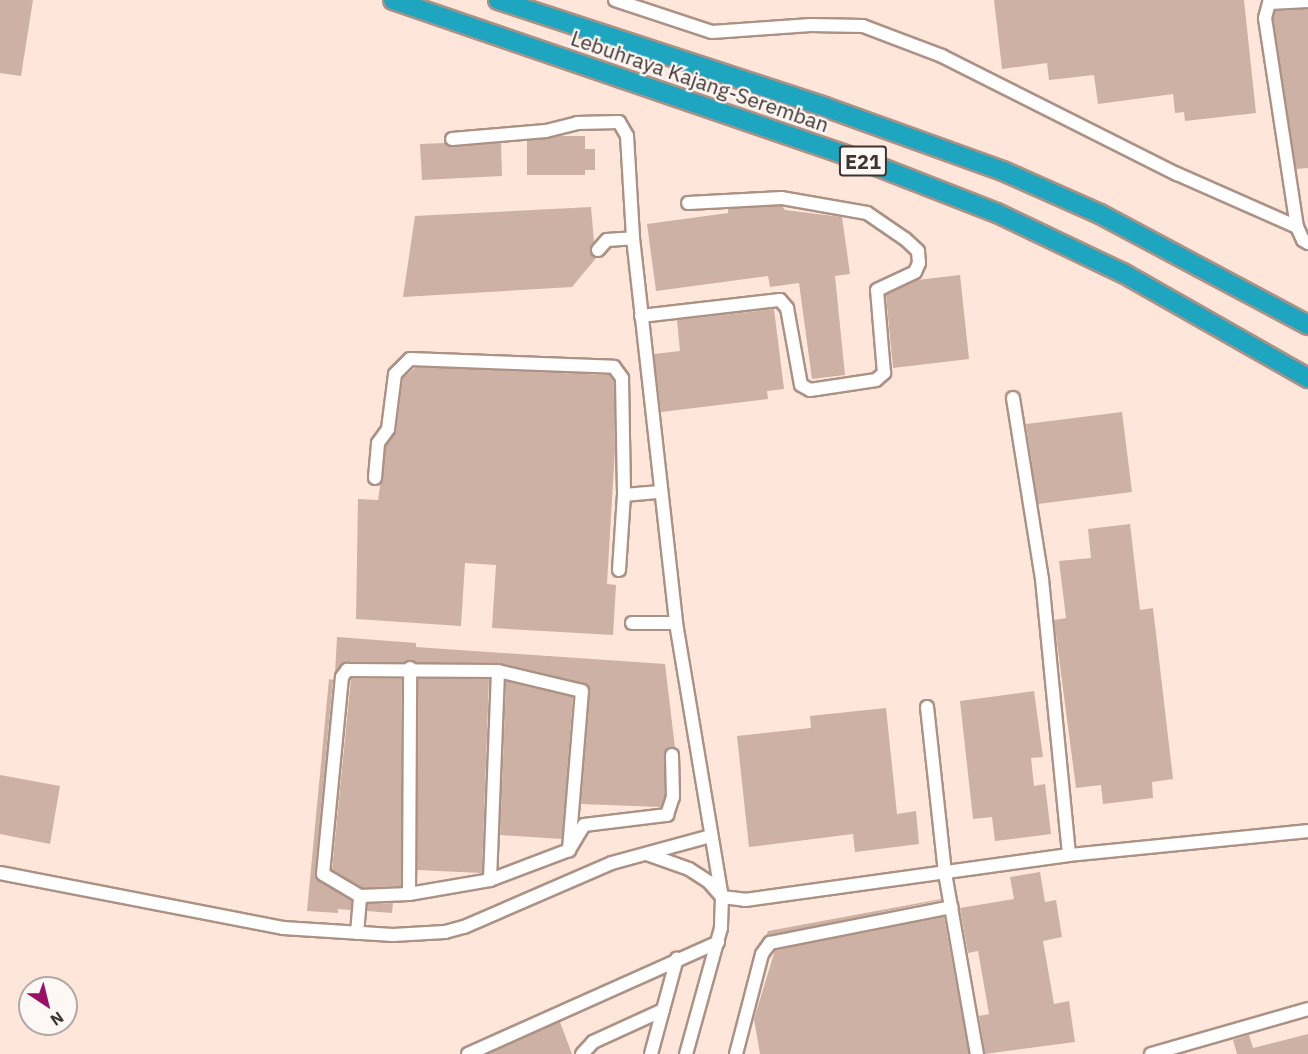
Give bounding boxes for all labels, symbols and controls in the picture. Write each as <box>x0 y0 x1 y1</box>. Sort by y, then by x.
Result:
street label: Lebuhraya Kajang-Seremban <box>568 25 832 137</box>
road number: E21 <box>838 144 888 178</box>
north arrow <box>18 976 78 1036</box>
text: N <box>47 1008 68 1031</box>

